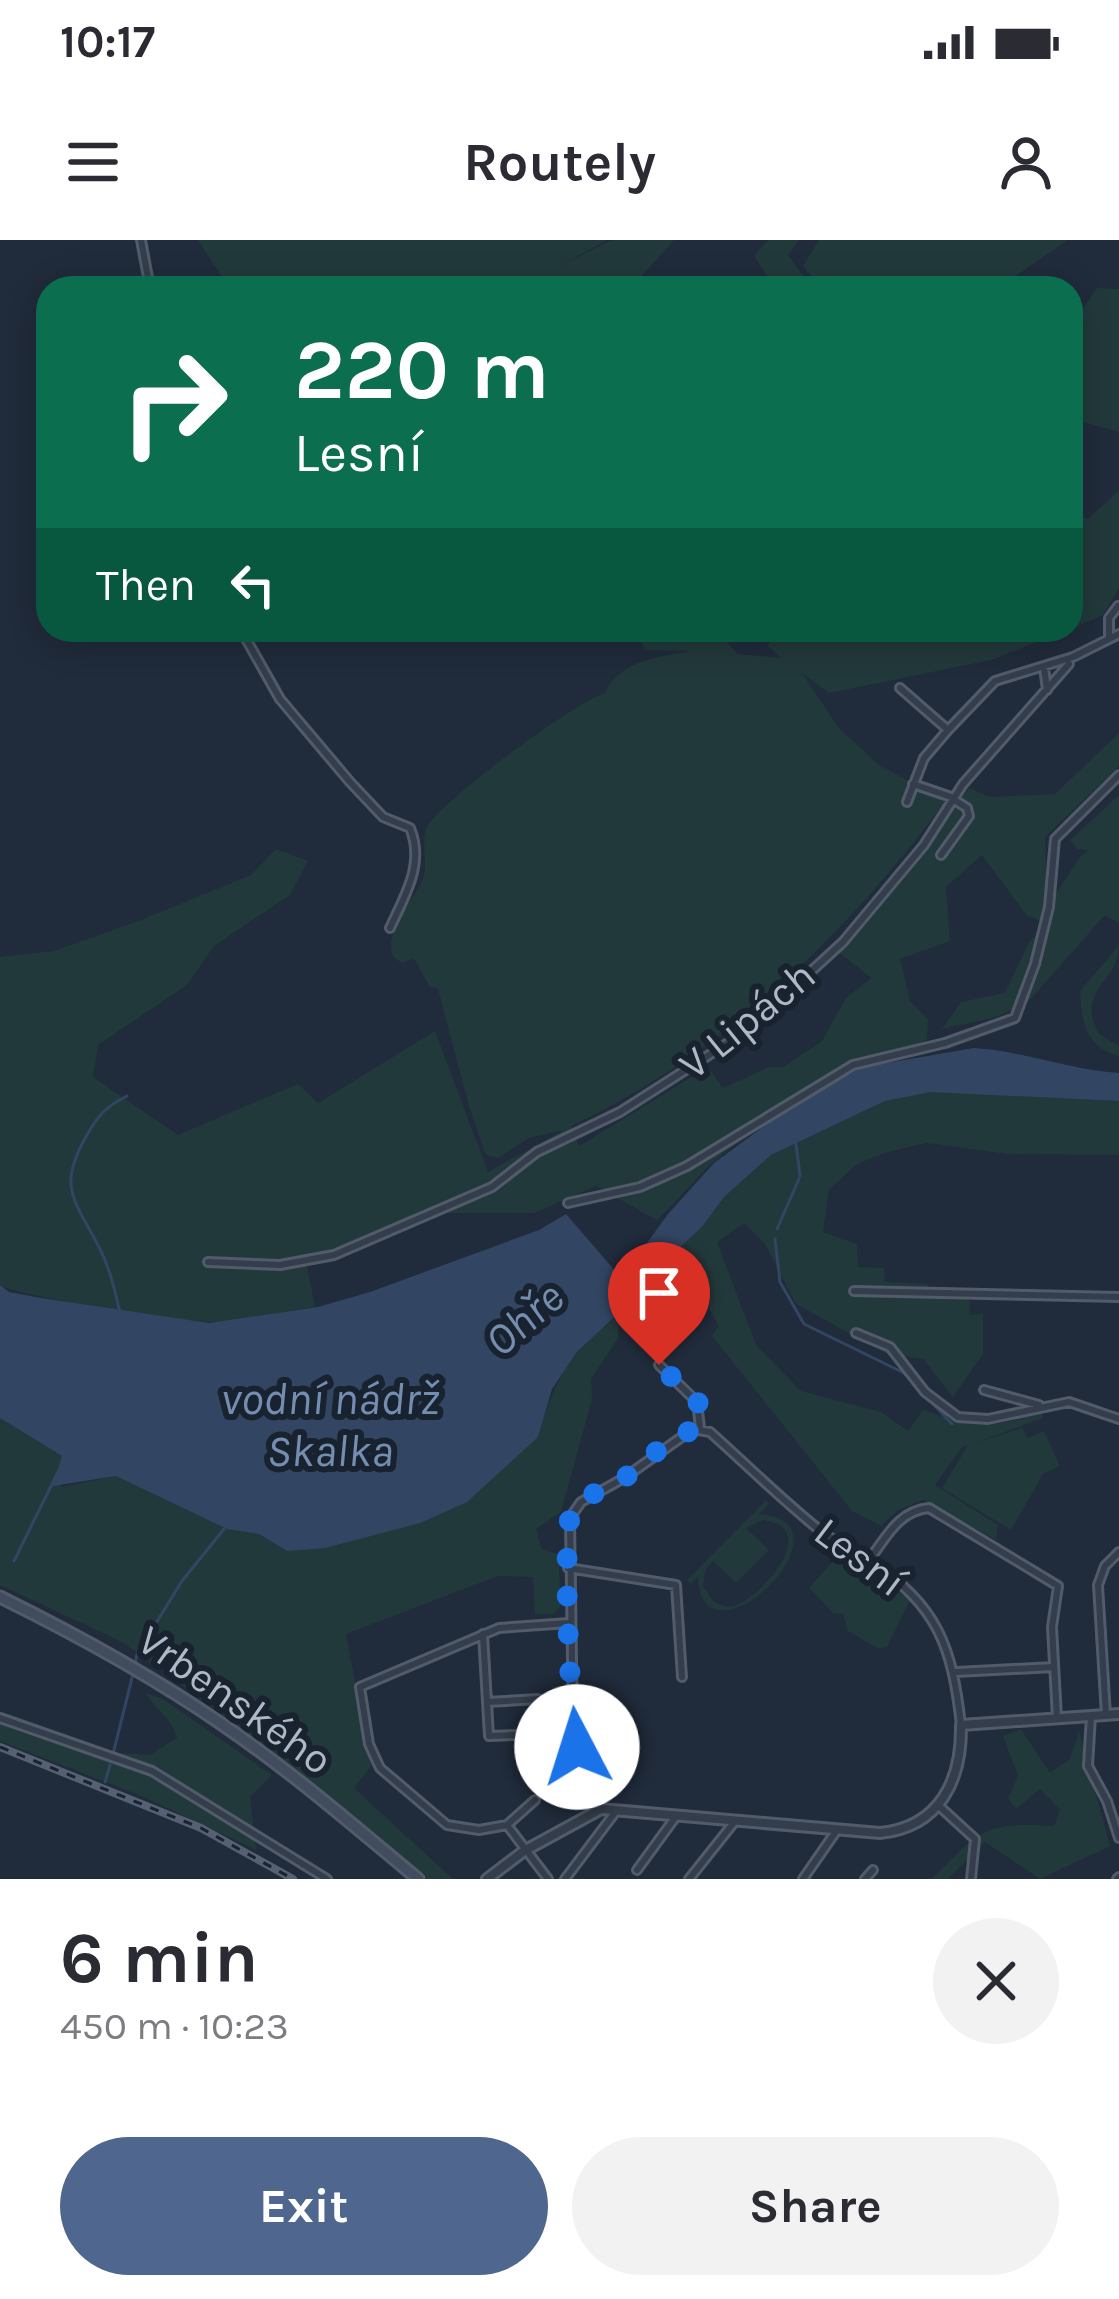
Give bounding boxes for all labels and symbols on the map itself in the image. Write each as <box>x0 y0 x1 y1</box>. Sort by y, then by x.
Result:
street label: V Lipách <box>669 950 825 1090</box>
pin <box>608 1242 710 1365</box>
water label: Ohře <box>474 1271 574 1367</box>
water label: vodní nádrž Skalka <box>221 1373 440 1477</box>
street label: Lesní <box>805 1507 916 1608</box>
street label: Vrbenského <box>128 1615 342 1785</box>
position arrow <box>514 1684 640 1810</box>

